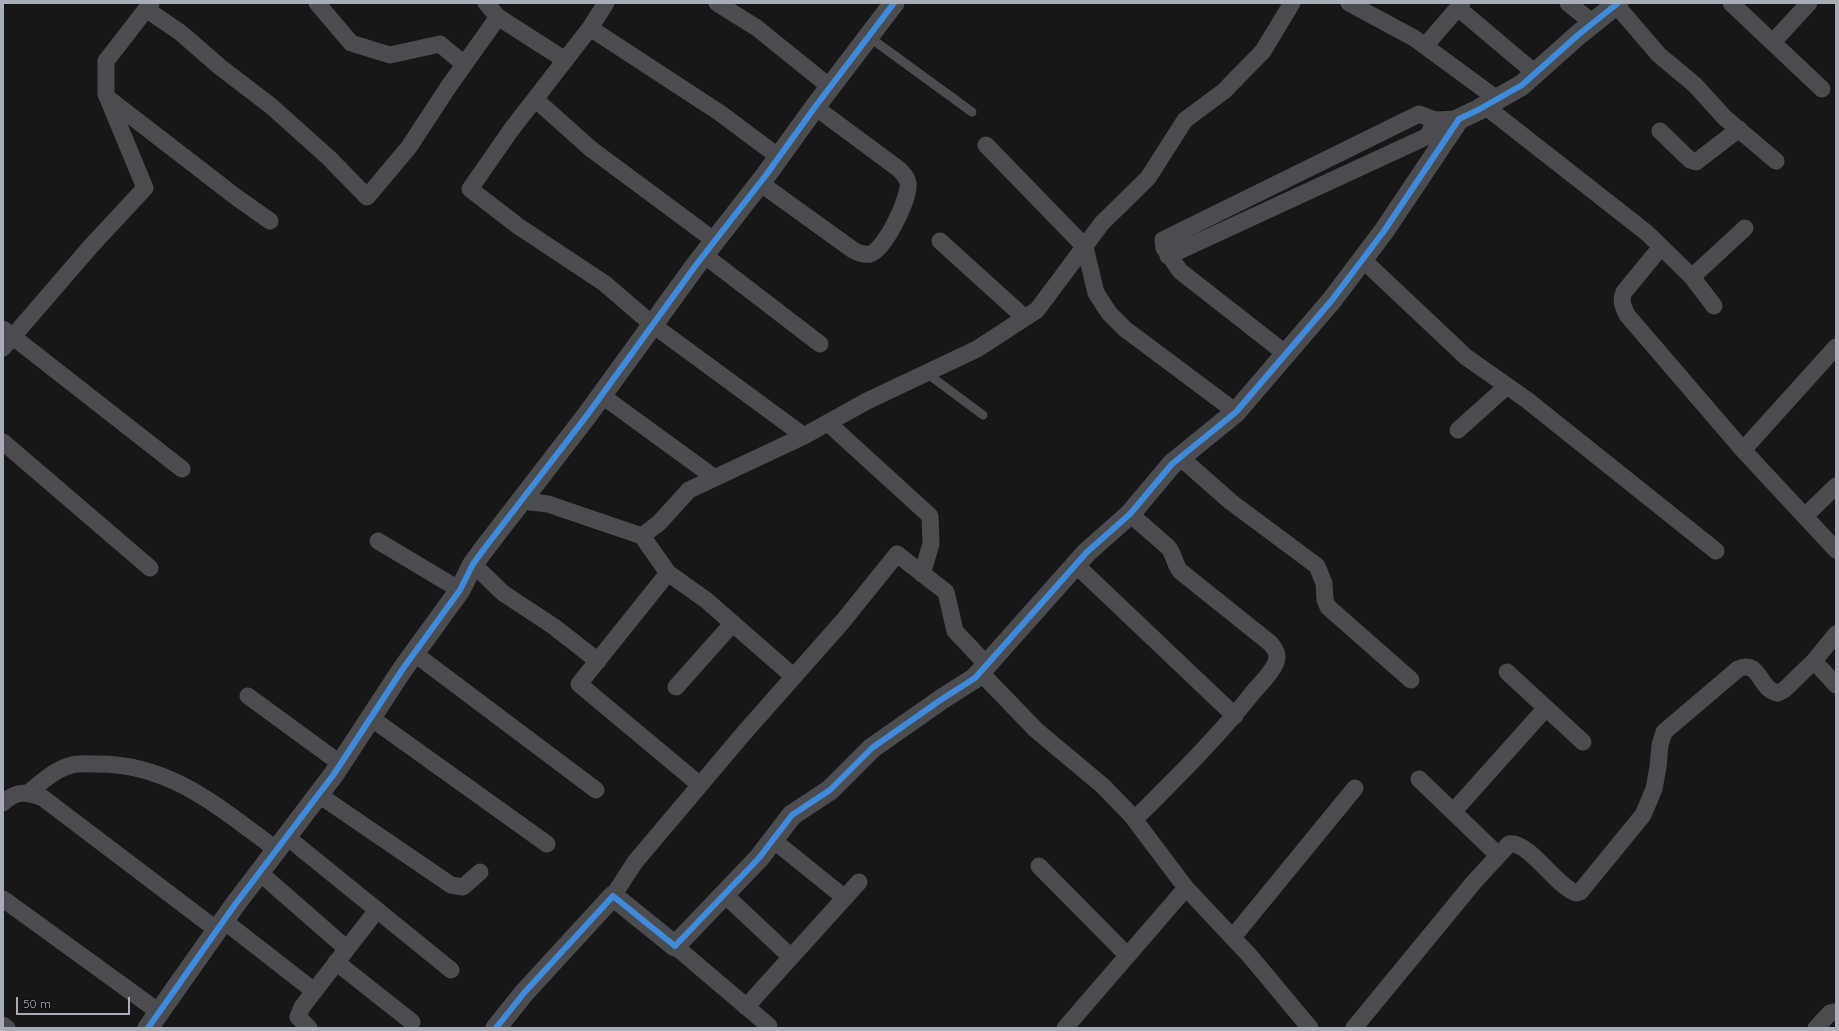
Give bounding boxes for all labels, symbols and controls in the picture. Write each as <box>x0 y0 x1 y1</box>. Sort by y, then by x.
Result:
scale bar <box>18 989 132 1015</box>
text: 50 m <box>23 996 51 1011</box>

